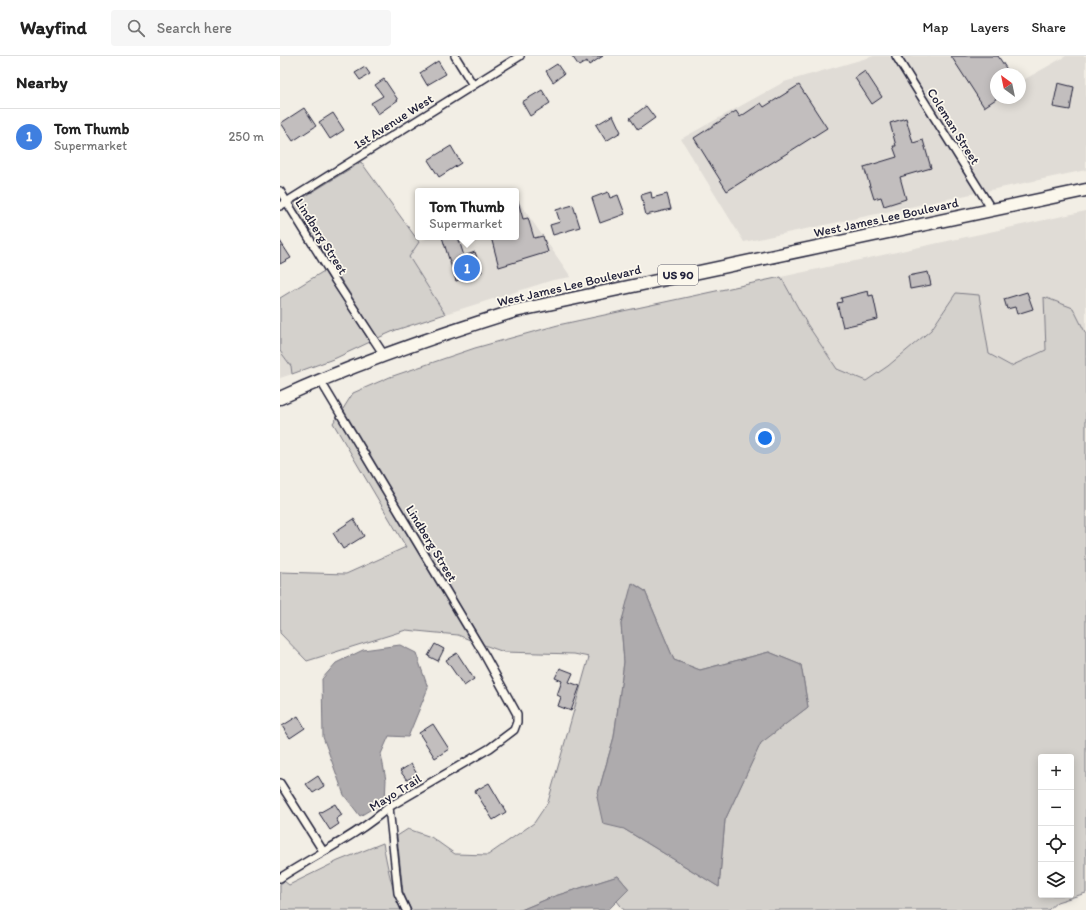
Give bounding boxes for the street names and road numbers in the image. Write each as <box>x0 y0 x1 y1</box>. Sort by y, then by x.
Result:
street label: Coleman Street <box>924 86 983 167</box>
street label: 1st Avenue West <box>351 91 436 152</box>
street label: West James Lee Boulevard <box>812 195 960 240</box>
street label: Lindberg Street <box>292 196 351 277</box>
street label: West James Lee Boulevard <box>495 262 643 309</box>
road number: US 90 <box>658 265 698 285</box>
street label: Lindberg Street <box>403 502 460 584</box>
street label: Mayo Trail <box>367 770 424 814</box>

